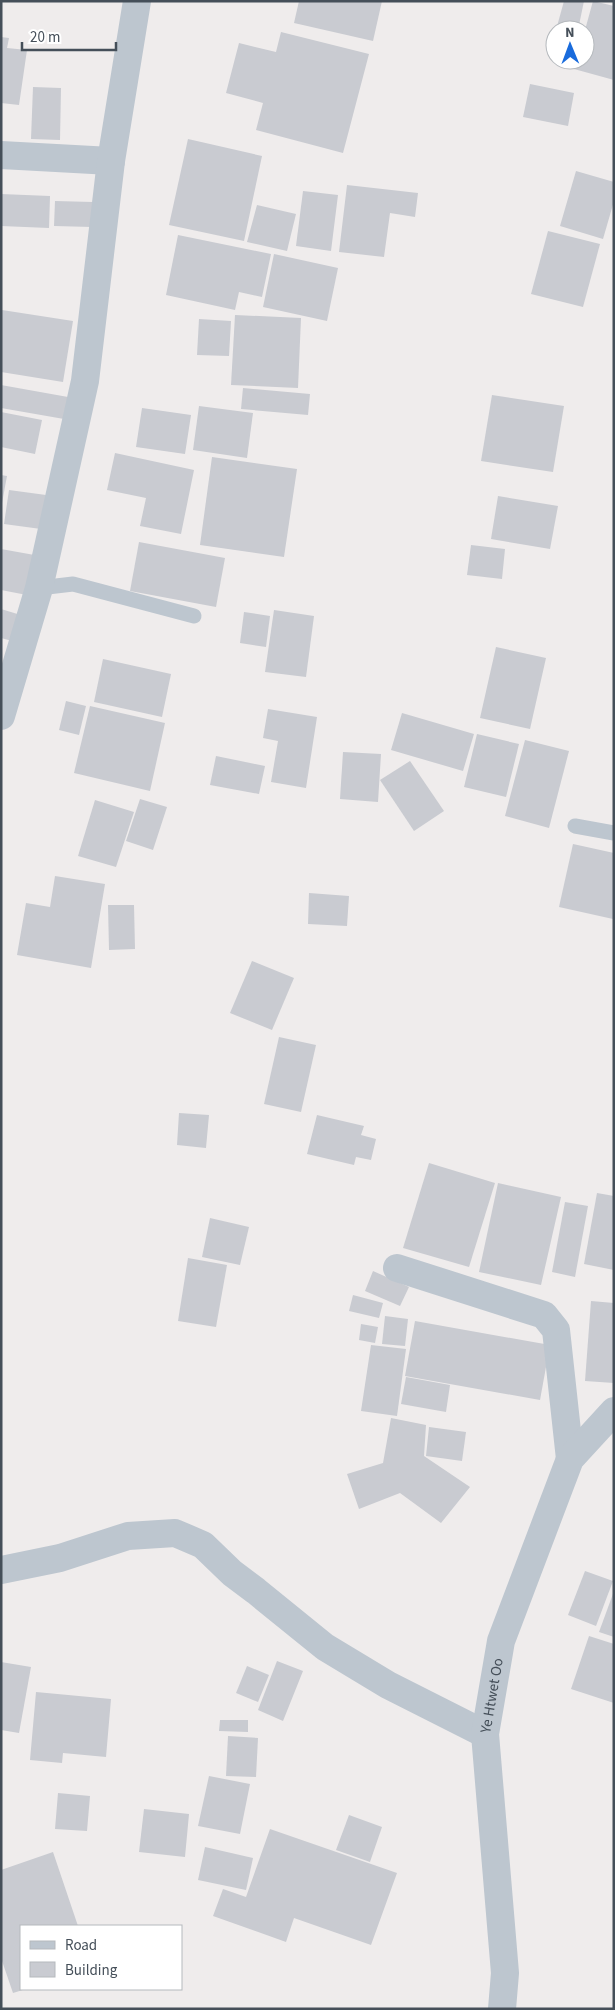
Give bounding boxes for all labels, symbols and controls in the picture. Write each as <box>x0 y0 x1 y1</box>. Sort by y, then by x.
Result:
scale bar <box>22 20 116 52</box>
north arrow <box>545 20 595 70</box>
text: N <box>565 23 575 43</box>
text: 20 m <box>30 27 60 48</box>
street label: Ye Htwet Oo <box>475 1656 508 1736</box>
legend <box>20 1925 182 1990</box>
text: Road <box>65 1935 97 1956</box>
text: Building <box>65 1960 118 1981</box>

